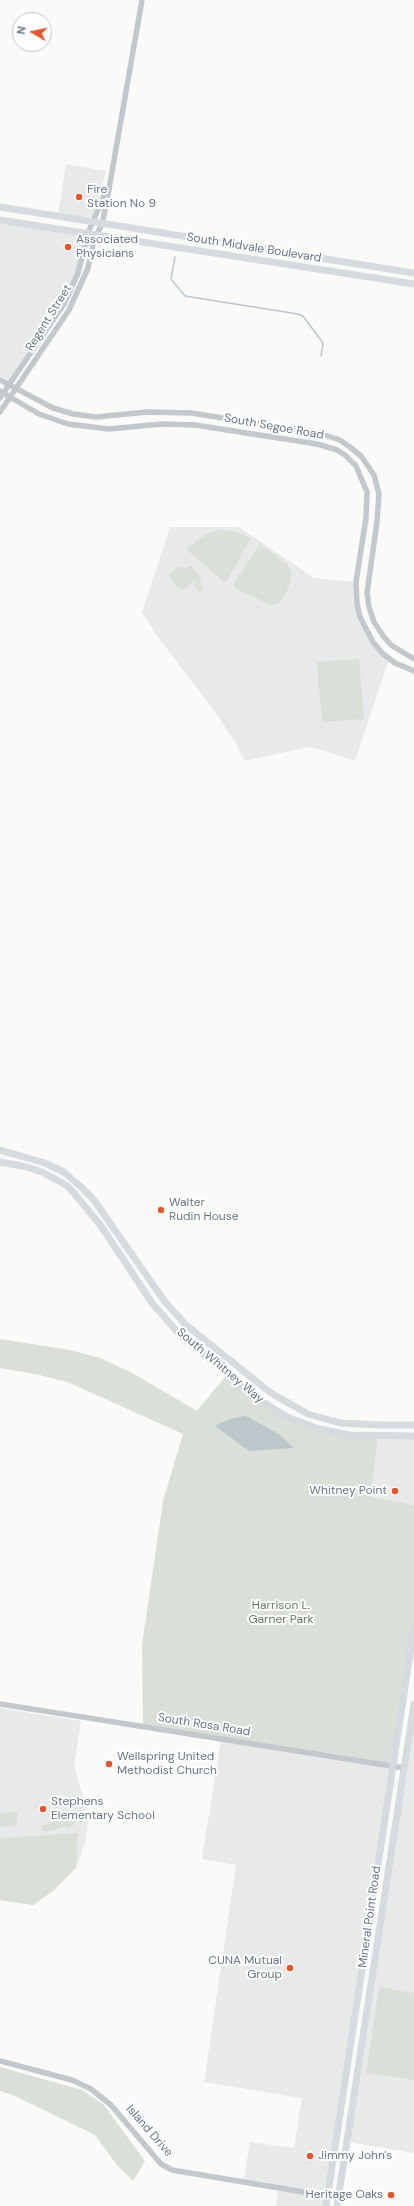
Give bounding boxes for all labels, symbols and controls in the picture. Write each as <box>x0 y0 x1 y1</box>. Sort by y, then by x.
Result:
north arrow <box>12 12 52 52</box>
text: N <box>14 25 29 35</box>
place label: Fire Station No 9 <box>87 183 156 211</box>
marker: Fire Station No 9 <box>74 192 84 202</box>
street label: South Midvale Boulevard <box>186 230 322 266</box>
place label: Associated Physicians <box>76 233 138 261</box>
marker: Associated Physicians <box>63 242 73 252</box>
street label: Regent Street <box>23 282 75 354</box>
street label: South Segoe Road <box>223 411 325 443</box>
place label: Walter Rudin House <box>169 1196 238 1224</box>
marker: Walter Rudin House <box>156 1205 166 1215</box>
street label: South Whitney Way <box>174 1325 266 1407</box>
place label: Whitney Point <box>309 1484 387 1498</box>
marker: Whitney Point <box>390 1486 400 1496</box>
park label: Harrison L. Garner Park <box>248 1599 314 1627</box>
street label: South Rosa Road <box>157 1711 251 1739</box>
place label: Wellspring United Methodist Church <box>117 1750 217 1778</box>
marker: Wellspring United Methodist Church <box>104 1759 114 1769</box>
place label: Stephens Elementary School <box>51 1795 155 1823</box>
marker: Stephens Elementary School <box>38 1804 48 1814</box>
street label: Mineral Point Road <box>356 1865 384 1969</box>
place label: CUNA Mutual Group <box>208 1954 282 1982</box>
marker: CUNA Mutual Group <box>285 1963 295 1973</box>
street label: Island Drive <box>123 2102 175 2160</box>
place label: Jimmy John's <box>318 2149 392 2163</box>
marker: Jimmy John's <box>305 2151 315 2161</box>
place label: Heritage Oaks <box>305 2188 383 2202</box>
marker: Heritage Oaks <box>386 2190 396 2200</box>

